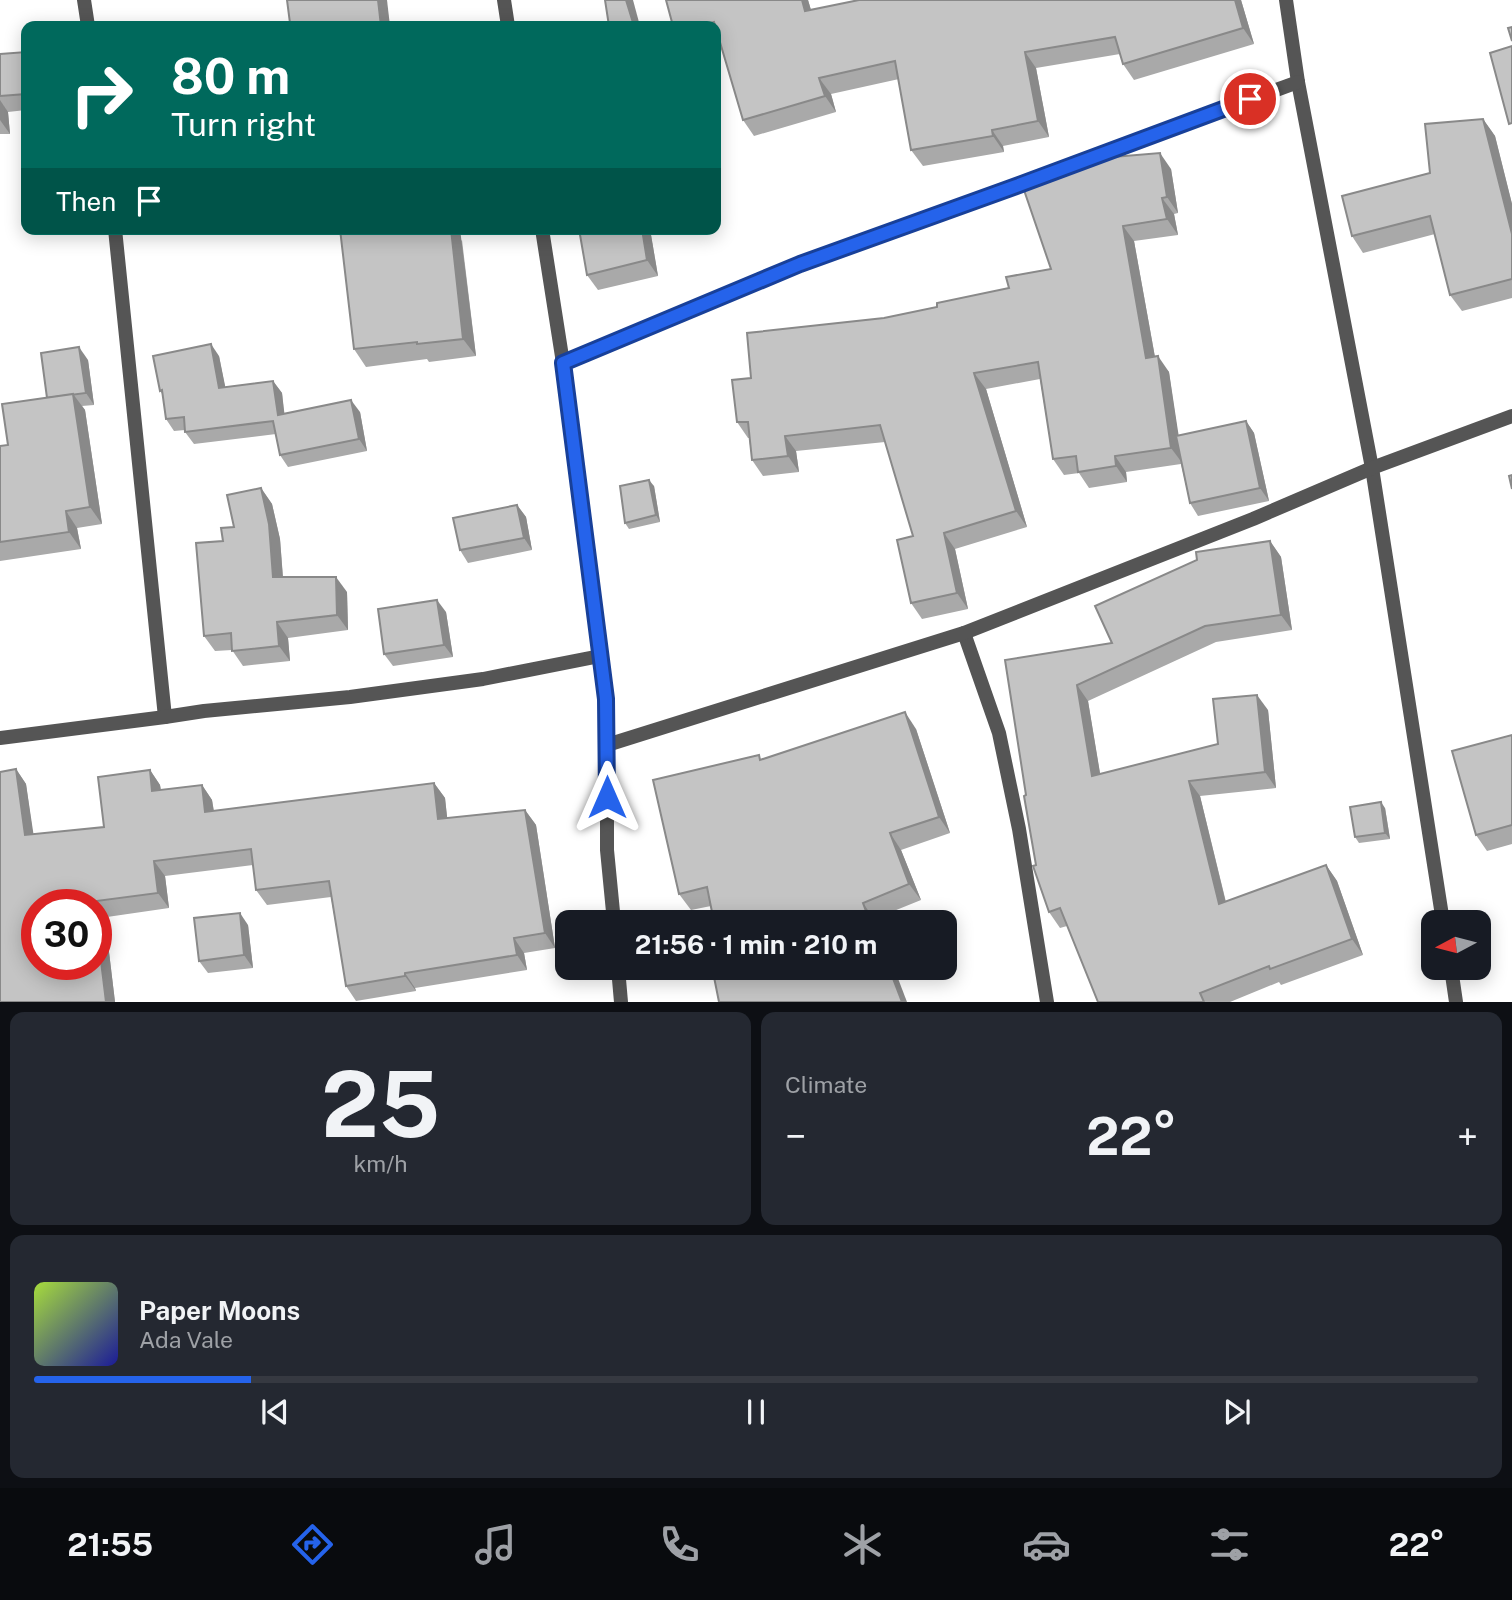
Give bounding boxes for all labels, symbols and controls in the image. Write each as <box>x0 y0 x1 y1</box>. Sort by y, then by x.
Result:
text: 80 m <box>171 47 290 105</box>
icon: right <box>56 49 147 140</box>
pin <box>1220 69 1280 129</box>
icon: arrive <box>1231 80 1269 118</box>
text: Turn right <box>171 106 316 143</box>
icon: arrive <box>130 182 168 220</box>
text: Then <box>56 186 116 217</box>
position arrow <box>570 760 644 834</box>
speed limit sign: 30 <box>21 889 112 980</box>
north arrow <box>1421 910 1491 980</box>
map controls <box>1421 910 1491 980</box>
text: 21:56 · 1 min · 210 m <box>635 929 877 960</box>
text: 25 <box>321 1051 440 1157</box>
text: Climate <box>785 1071 867 1098</box>
text: 22° <box>1086 1106 1177 1167</box>
text: − <box>785 1114 806 1159</box>
text: + <box>1457 1114 1478 1159</box>
text: km/h <box>353 1150 408 1177</box>
text: Paper Moons <box>139 1295 300 1326</box>
text: Ada Vale <box>139 1326 233 1353</box>
icon: previous <box>256 1393 294 1431</box>
icon: pause <box>737 1393 775 1431</box>
icon: next <box>1218 1393 1256 1431</box>
icon: directions <box>288 1520 337 1569</box>
icon: music <box>471 1520 520 1569</box>
icon: phone <box>655 1520 704 1569</box>
icon: climate <box>838 1520 887 1569</box>
icon: car <box>1022 1520 1071 1569</box>
icon: filters <box>1205 1520 1254 1569</box>
text: 21:55 <box>67 1526 153 1563</box>
text: 22° <box>1389 1526 1445 1563</box>

